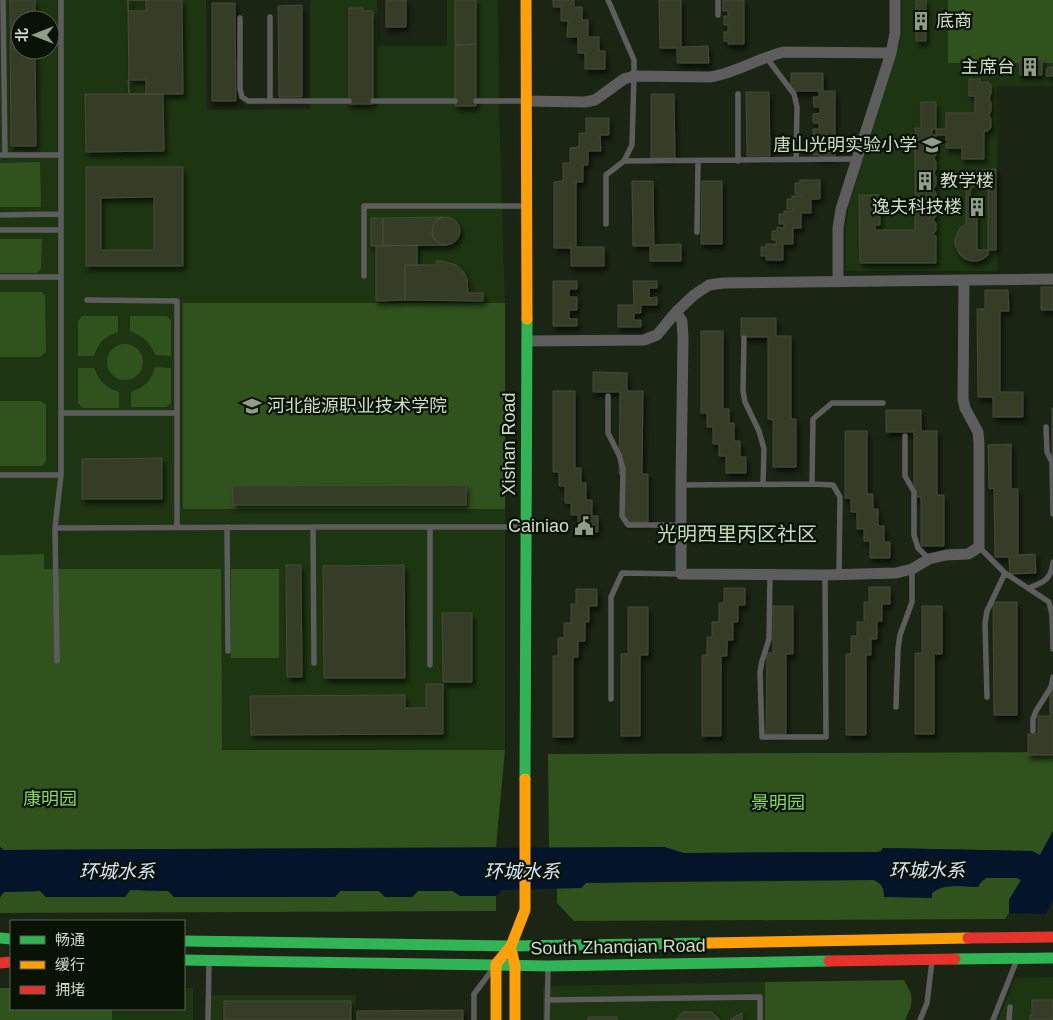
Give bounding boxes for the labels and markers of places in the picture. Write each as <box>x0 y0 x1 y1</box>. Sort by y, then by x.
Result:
building icon: 底商 <box>910 10 932 32</box>
place label: 底商 <box>936 11 972 31</box>
building icon: 主席台 <box>1019 56 1041 78</box>
place label: 主席台 <box>961 57 1015 77</box>
school or university icon: 唐山光明实验小学 <box>921 134 943 156</box>
place label: 唐山光明实验小学 <box>773 135 917 155</box>
building icon: 教学楼 <box>914 170 936 192</box>
place label: 教学楼 <box>940 171 994 191</box>
building icon: 逸夫科技楼 <box>966 196 988 218</box>
place label: 逸夫科技楼 <box>872 197 962 217</box>
school or university icon: 河北能源职业技术学院 <box>241 395 263 417</box>
place label: 河北能源职业技术学院 <box>267 396 447 416</box>
public building icon: Cainiao <box>573 515 595 537</box>
place label: Cainiao <box>508 516 569 536</box>

